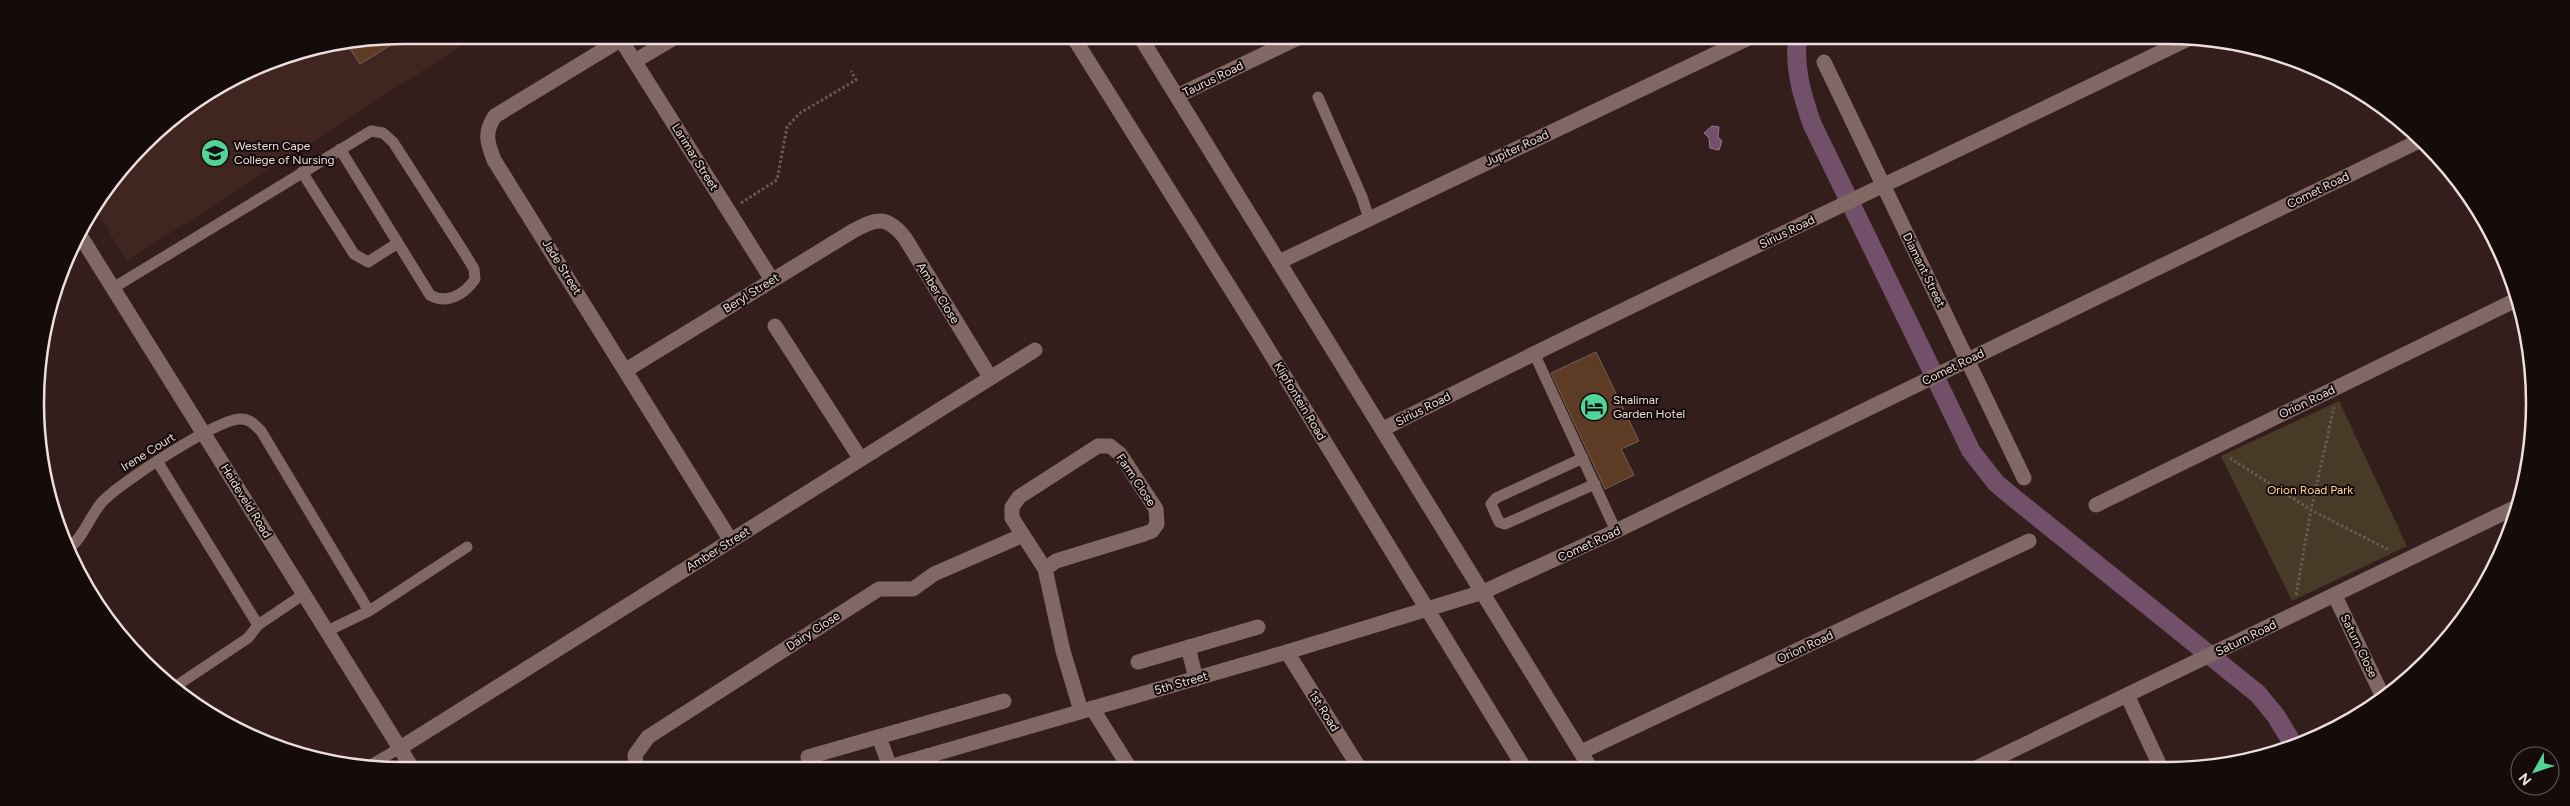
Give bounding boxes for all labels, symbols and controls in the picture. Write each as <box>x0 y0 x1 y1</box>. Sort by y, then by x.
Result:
street label: Taurus Road <box>1180 58 1246 100</box>
street label: Larimar Street <box>669 121 721 193</box>
street label: Jupiter Road <box>1483 127 1551 169</box>
school or university icon: Western Cape College of Nursing <box>200 138 230 168</box>
place label: Western Cape College of Nursing <box>234 139 335 167</box>
street label: Comet Road <box>2285 169 2351 211</box>
street label: Sirius Road <box>1757 213 1817 251</box>
street label: Diamant Street <box>1900 230 1948 310</box>
street label: Jade Street <box>540 237 585 298</box>
street label: Amber Close <box>914 260 963 326</box>
street label: Beryl Street <box>720 270 782 316</box>
street label: Comet Road <box>1920 346 1986 388</box>
street label: Klipfontein Road <box>1271 359 1329 443</box>
street label: Orion Road <box>2277 382 2337 422</box>
street label: Sirius Road <box>1393 389 1453 429</box>
hotel icon: Shalimar Garden Hotel <box>1579 392 1609 422</box>
place label: Shalimar Garden Hotel <box>1613 393 1685 421</box>
street label: Irene Court <box>118 430 178 474</box>
street label: Farm Close <box>1113 451 1159 509</box>
street label: Heideveld Road <box>218 461 274 541</box>
park label: Orion Road Park <box>2267 483 2353 497</box>
street label: Comet Road <box>1555 523 1623 565</box>
street label: Amber Street <box>684 524 753 574</box>
street label: Dairy Close <box>784 608 843 653</box>
street label: Saturn Close <box>2338 612 2381 680</box>
street label: Saturn Road <box>2213 617 2279 659</box>
street label: Orion Road <box>1775 628 1835 666</box>
street label: 5th Street <box>1153 669 1210 697</box>
street label: 1st Road <box>1306 688 1342 734</box>
north arrow <box>2510 746 2560 796</box>
text: N <box>2515 769 2535 789</box>

